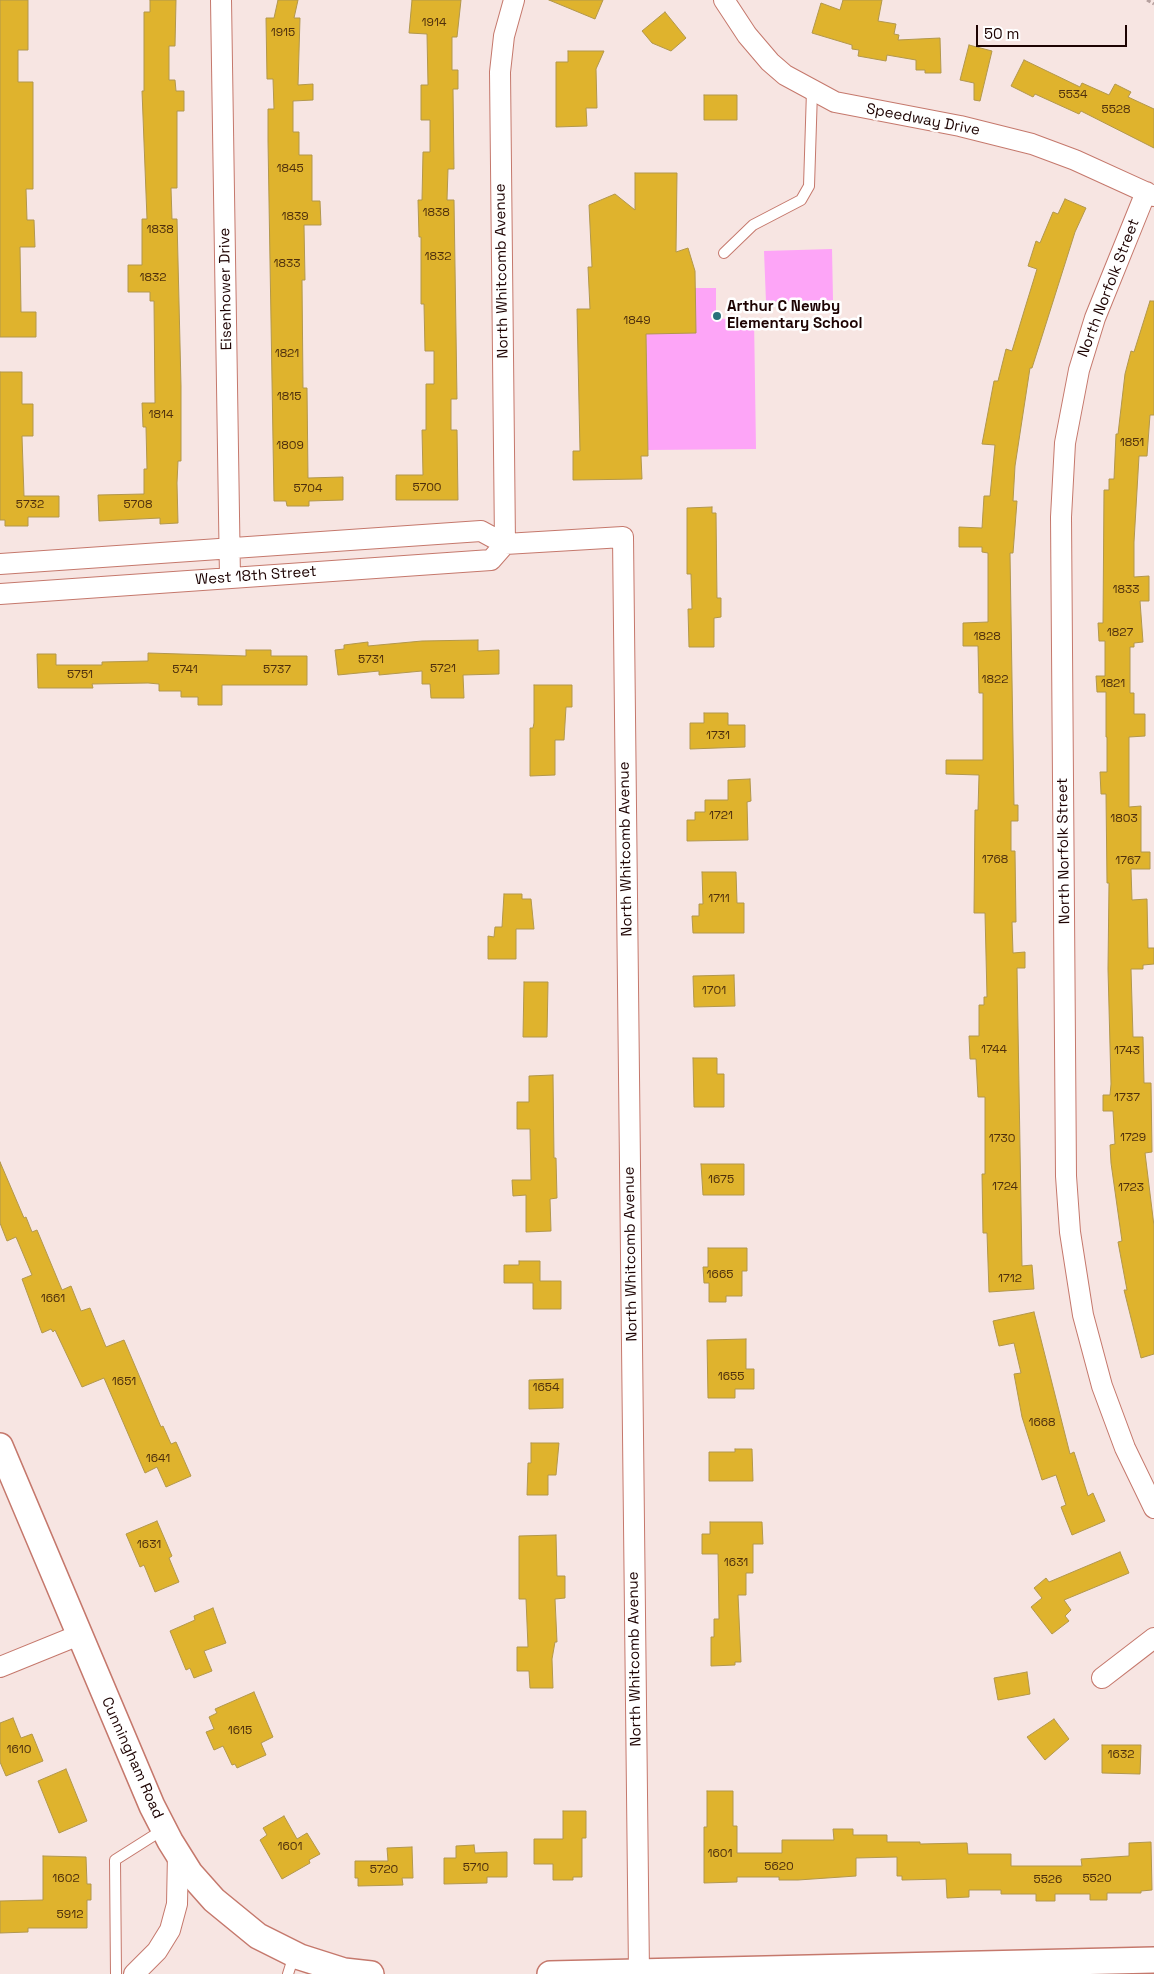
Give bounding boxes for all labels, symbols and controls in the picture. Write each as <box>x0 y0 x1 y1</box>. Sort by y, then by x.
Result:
scale bar <box>979 15 1130 47</box>
house number: 1914 <box>422 16 446 30</box>
text: 50 m <box>984 24 1019 43</box>
house number: 1915 <box>271 26 295 40</box>
house number: 5534 <box>1058 88 1088 102</box>
street label: Speedway Drive <box>865 100 981 140</box>
house number: 5528 <box>1102 103 1130 117</box>
house number: 1845 <box>276 162 304 176</box>
street label: North Whitcomb Avenue <box>491 183 513 359</box>
house number: 1838 <box>422 206 450 220</box>
house number: 1839 <box>281 210 309 224</box>
street label: North Norfolk Street <box>1074 216 1144 360</box>
house number: 1838 <box>146 223 174 237</box>
street label: Eisenhower Drive <box>216 228 236 350</box>
house number: 1832 <box>425 250 451 264</box>
house number: 1833 <box>274 257 300 271</box>
house number: 1832 <box>140 271 166 285</box>
place label: Arthur C Newby Elementary School <box>727 298 862 333</box>
marker: Arthur C Newby Elementary School <box>711 310 723 322</box>
house number: 1849 <box>623 314 651 328</box>
house number: 1821 <box>275 347 299 361</box>
house number: 1815 <box>277 390 301 404</box>
house number: 1814 <box>148 408 174 422</box>
house number: 1851 <box>1120 436 1144 450</box>
house number: 1809 <box>276 439 304 453</box>
house number: 5700 <box>412 481 442 495</box>
house number: 5704 <box>294 482 322 496</box>
house number: 5732 <box>16 498 44 512</box>
house number: 5708 <box>124 498 152 512</box>
street label: West 18th Street <box>195 563 317 589</box>
house number: 1833 <box>1113 583 1139 597</box>
house number: 1827 <box>1107 626 1133 640</box>
house number: 1828 <box>973 630 1001 644</box>
house number: 5731 <box>358 653 384 667</box>
house number: 5721 <box>430 662 456 676</box>
house number: 5741 <box>172 663 198 677</box>
house number: 5737 <box>263 663 291 677</box>
house number: 5751 <box>67 668 93 682</box>
house number: 1822 <box>982 673 1008 687</box>
house number: 1821 <box>1101 677 1125 691</box>
house number: 1731 <box>706 729 730 743</box>
street label: North Whitcomb Avenue <box>615 761 637 937</box>
street label: North Norfolk Street <box>1054 777 1074 925</box>
house number: 1721 <box>709 809 733 823</box>
house number: 1803 <box>1110 812 1138 826</box>
house number: 1768 <box>982 853 1008 867</box>
house number: 1767 <box>1115 854 1141 868</box>
house number: 1711 <box>708 892 730 906</box>
house number: 1701 <box>702 984 726 998</box>
house number: 1744 <box>981 1043 1007 1057</box>
house number: 1743 <box>1114 1044 1140 1058</box>
house number: 1737 <box>1114 1091 1140 1105</box>
house number: 1729 <box>1120 1131 1146 1145</box>
house number: 1730 <box>989 1132 1015 1146</box>
street label: North Whitcomb Avenue <box>620 1166 642 1342</box>
house number: 1675 <box>708 1173 734 1187</box>
house number: 1724 <box>992 1180 1018 1194</box>
house number: 1723 <box>1118 1181 1144 1195</box>
house number: 1665 <box>707 1268 733 1282</box>
house number: 1712 <box>998 1272 1022 1286</box>
house number: 1661 <box>41 1292 65 1306</box>
house number: 1655 <box>718 1370 744 1384</box>
house number: 1651 <box>112 1375 136 1389</box>
house number: 1654 <box>532 1381 560 1395</box>
house number: 1668 <box>1028 1416 1056 1430</box>
house number: 1641 <box>146 1452 170 1466</box>
house number: 1631 <box>137 1538 161 1552</box>
house number: 1631 <box>724 1556 748 1570</box>
street label: North Whitcomb Avenue <box>624 1571 646 1747</box>
street label: Cunningham Road <box>97 1694 167 1822</box>
house number: 1615 <box>228 1724 252 1738</box>
house number: 1610 <box>6 1743 32 1757</box>
house number: 1632 <box>1108 1748 1134 1762</box>
house number: 1601 <box>277 1840 303 1854</box>
house number: 1601 <box>707 1847 733 1861</box>
house number: 5620 <box>764 1860 794 1874</box>
house number: 5710 <box>463 1861 489 1875</box>
house number: 5720 <box>370 1863 398 1877</box>
house number: 1602 <box>52 1872 80 1886</box>
house number: 5520 <box>1082 1872 1112 1886</box>
house number: 5526 <box>1034 1873 1062 1887</box>
house number: 5912 <box>57 1908 83 1922</box>

